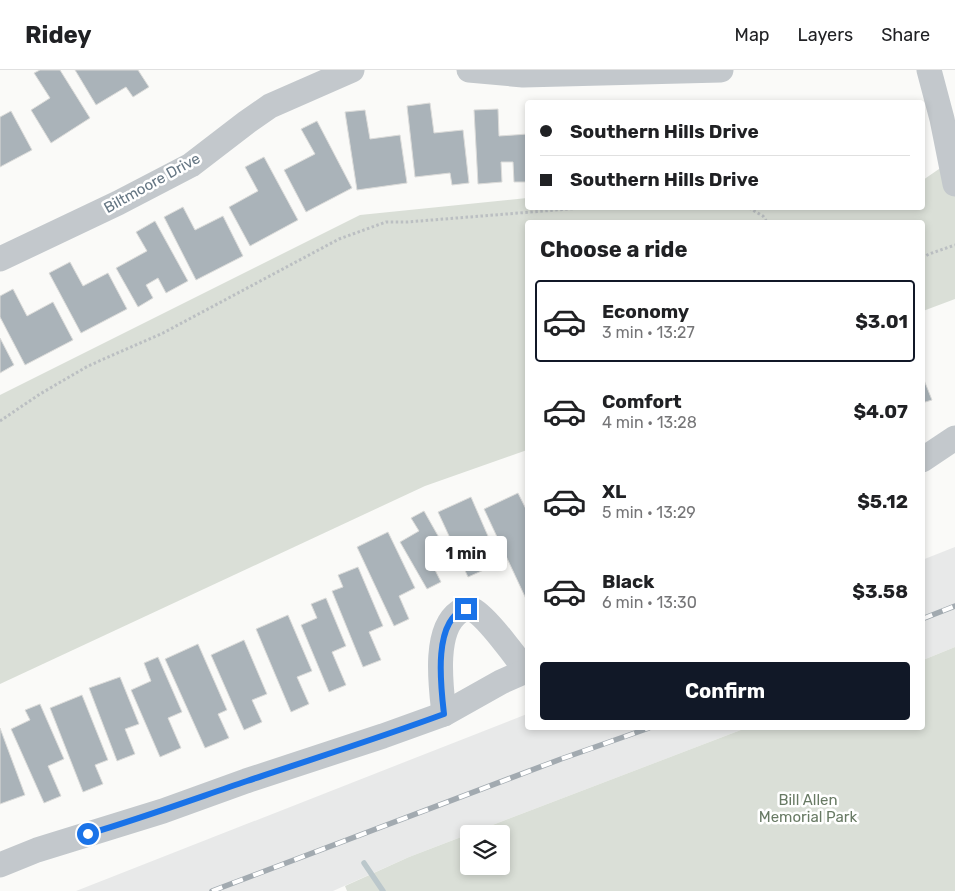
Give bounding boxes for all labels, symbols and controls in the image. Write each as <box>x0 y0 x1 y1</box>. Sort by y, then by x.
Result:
text: Ridey <box>25 21 92 49</box>
text: Map <box>735 24 770 46</box>
text: Layers <box>798 24 853 46</box>
text: Share <box>881 24 930 46</box>
text: Southern Hills Drive <box>570 120 759 143</box>
street label: Biltmoore Drive <box>101 149 203 217</box>
text: Southern Hills Drive <box>570 168 759 191</box>
text: Choose a ride <box>540 236 687 263</box>
icon: car <box>542 299 587 344</box>
text: Economy <box>602 300 689 323</box>
text: $3.01 <box>855 310 908 333</box>
text: 3 min · 13:27 <box>602 323 695 342</box>
icon: car <box>542 389 587 434</box>
text: Comfort <box>602 390 682 413</box>
text: $4.07 <box>853 400 908 423</box>
text: 4 min · 13:28 <box>602 413 697 432</box>
icon: car <box>542 479 587 524</box>
text: XL <box>602 480 626 503</box>
text: $5.12 <box>857 490 908 513</box>
text: 5 min · 13:29 <box>602 503 696 522</box>
callout: 1 min <box>425 536 507 572</box>
text: 1 min <box>446 544 486 563</box>
icon: car <box>542 569 587 614</box>
text: Black <box>602 570 654 593</box>
text: $3.58 <box>852 580 908 603</box>
text: 6 min · 13:30 <box>602 593 697 612</box>
route end <box>455 598 477 620</box>
button: Confirm <box>540 662 910 720</box>
park label: Bill Allen Memorial Park <box>759 791 857 826</box>
route start <box>77 823 99 845</box>
map controls <box>460 825 510 875</box>
button: layers <box>460 825 510 875</box>

